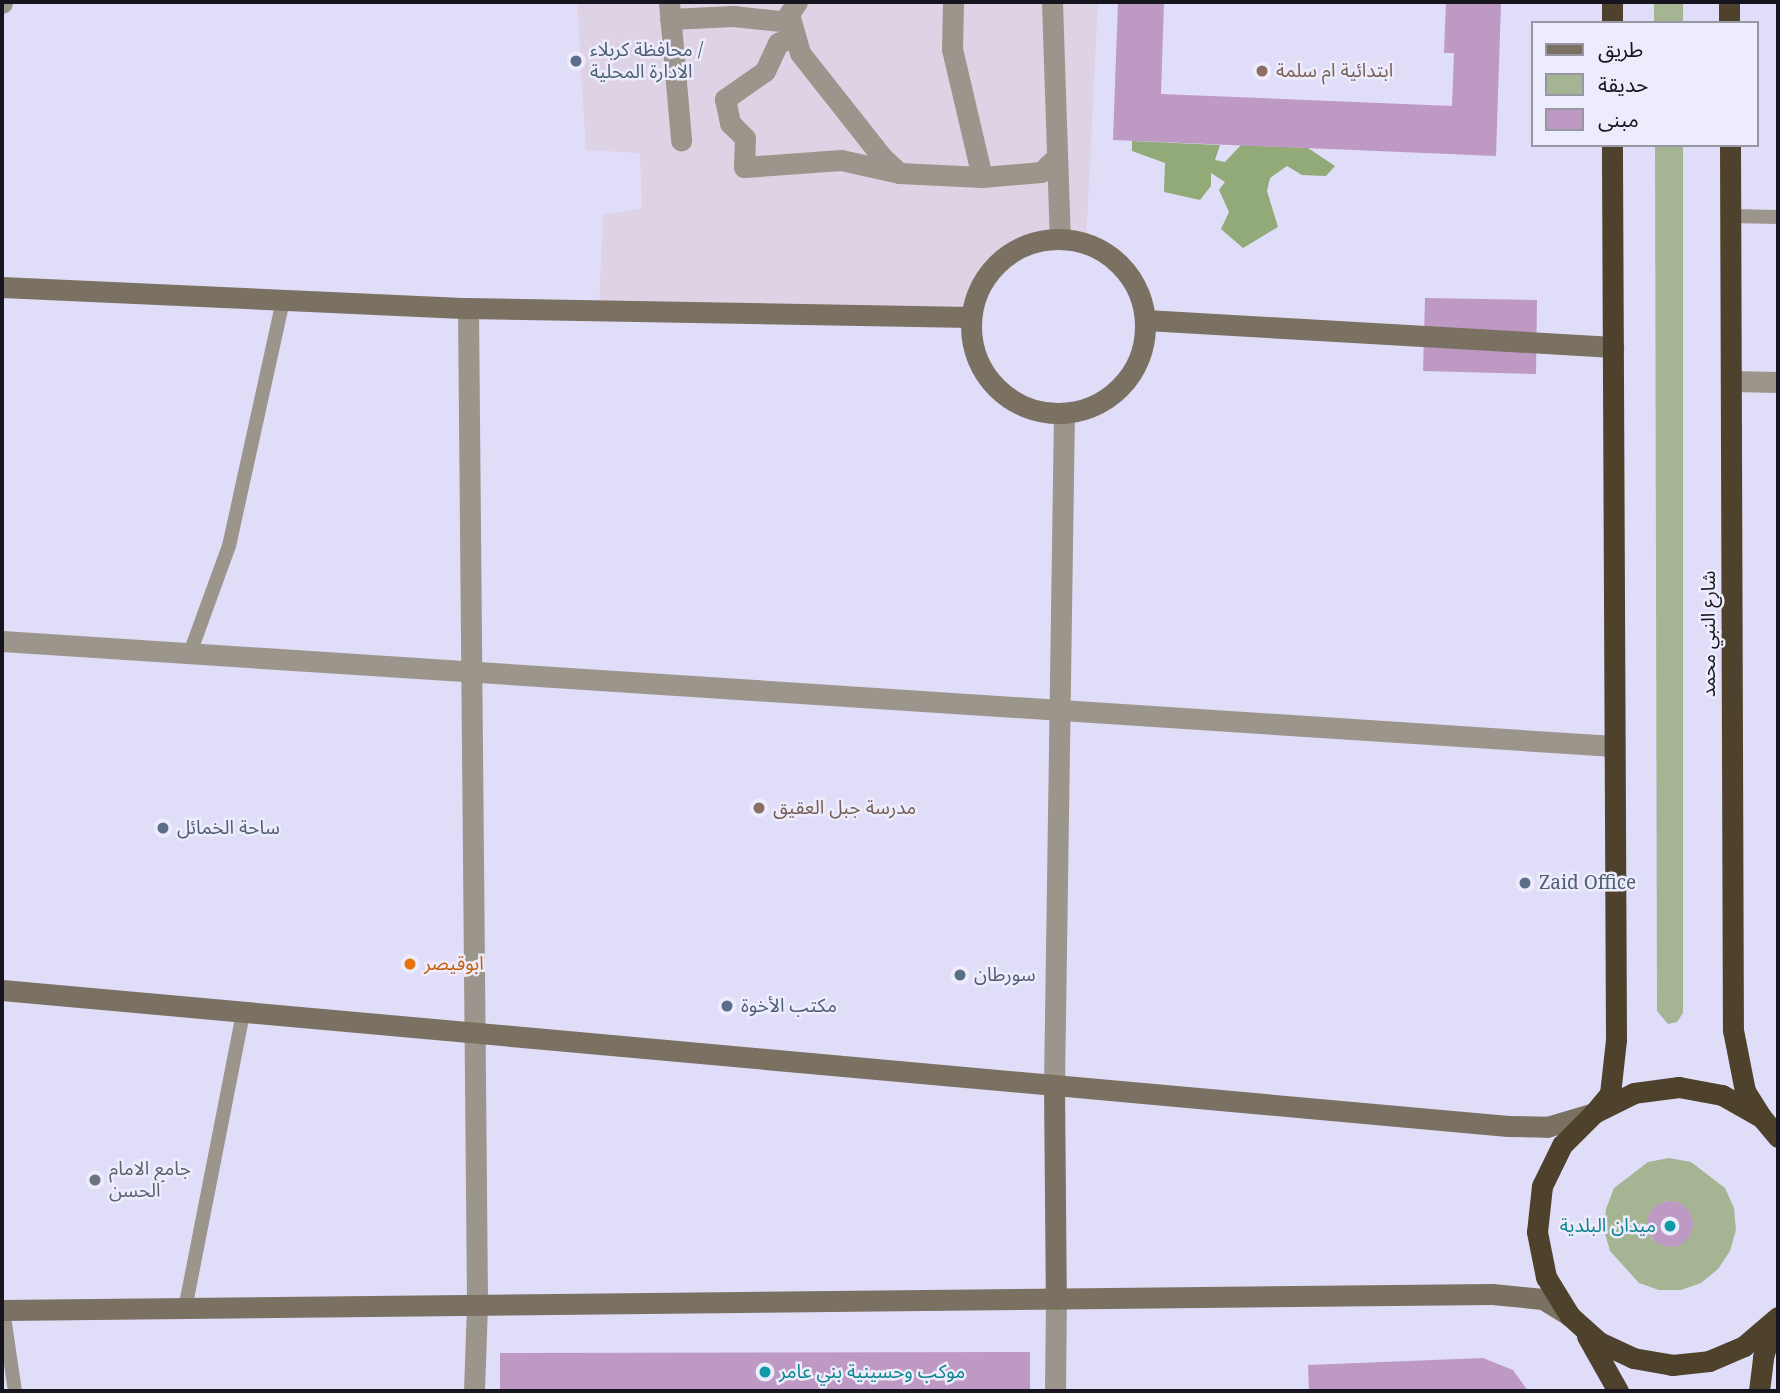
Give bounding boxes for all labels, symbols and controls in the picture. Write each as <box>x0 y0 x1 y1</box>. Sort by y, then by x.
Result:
legend <box>1532 21 1759 147</box>
text: طريق <box>1598 35 1643 63</box>
place label: محافظة كربلاء / الادارة المحلية <box>590 39 703 83</box>
marker: محافظة كربلاء / الادارة المحلية <box>568 53 584 69</box>
place label: ابتدائية ام سلمة <box>1276 60 1393 82</box>
marker: ابتدائية ام سلمة <box>1254 63 1270 79</box>
text: حديقة <box>1598 70 1648 98</box>
text: مبنى <box>1598 105 1639 133</box>
street label: شارع النبي محمد <box>1698 571 1720 697</box>
place label: مدرسة جبل العقيق <box>773 797 916 819</box>
marker: مدرسة جبل العقيق <box>751 800 767 816</box>
place label: ساحة الخمائل <box>177 817 280 839</box>
marker: ساحة الخمائل <box>155 820 171 836</box>
place label: Zaid Office <box>1539 872 1636 894</box>
marker: Zaid Office <box>1517 875 1533 891</box>
place label: ابوقیصر <box>424 953 484 975</box>
marker: ابوقیصر <box>402 956 418 972</box>
place label: سورطان <box>974 964 1036 986</box>
marker: سورطان <box>952 967 968 983</box>
place label: مكتب الأخوة <box>741 995 837 1017</box>
marker: مكتب الأخوة <box>719 998 735 1014</box>
place label: جامع الامام الحسن <box>109 1158 191 1202</box>
marker: جامع الامام الحسن <box>87 1172 103 1188</box>
place label: ميدان البلدية <box>1560 1215 1656 1237</box>
marker: ميدان البلدية <box>1662 1218 1678 1234</box>
place label: موكب وحسينية بني عامر <box>779 1361 965 1383</box>
marker: موكب وحسينية بني عامر <box>757 1364 773 1380</box>

